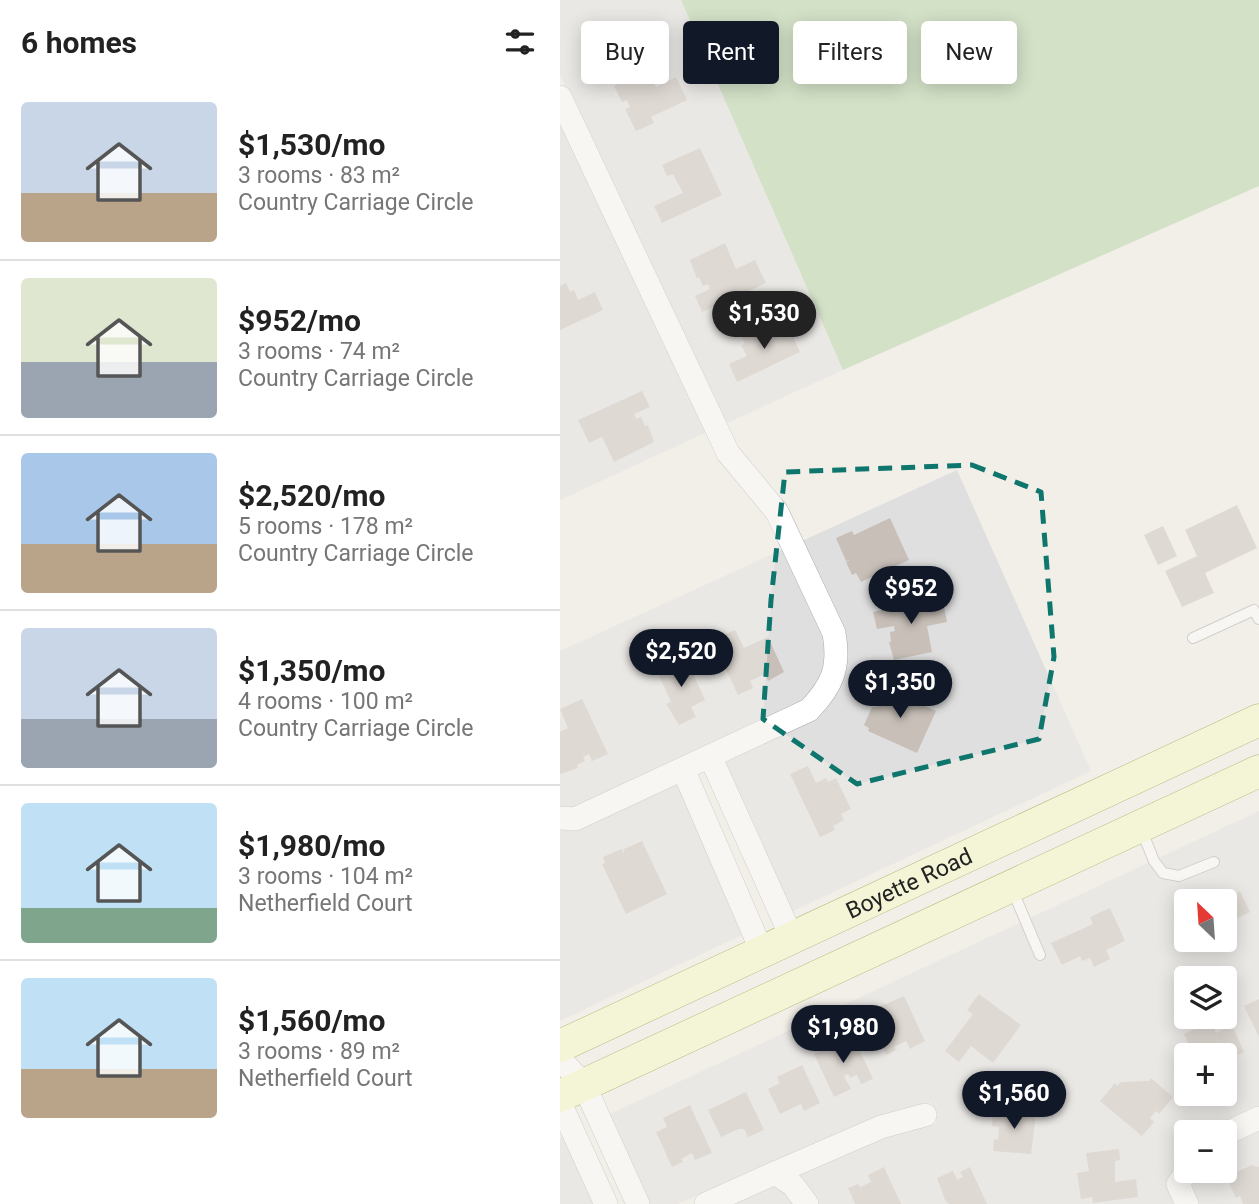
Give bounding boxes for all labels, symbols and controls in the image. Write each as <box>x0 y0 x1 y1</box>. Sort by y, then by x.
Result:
chip: Buy <box>581 21 669 84</box>
chip: Rent <box>683 21 779 84</box>
chip: Filters <box>793 21 907 84</box>
chip: New <box>921 21 1017 84</box>
icon: filters <box>501 23 539 61</box>
text: 6 homes <box>21 25 137 60</box>
text: $1,530/mo <box>238 127 386 162</box>
icon: home <box>77 130 161 214</box>
text: 3 rooms · 83 m² <box>238 162 400 189</box>
text: Country Carriage Circle <box>238 189 474 216</box>
pin: $1,530 <box>707 292 821 351</box>
text: $1,530 <box>728 300 800 327</box>
text: $952/mo <box>238 303 361 338</box>
icon: home <box>77 306 161 390</box>
text: 3 rooms · 74 m² <box>238 338 400 365</box>
text: Country Carriage Circle <box>238 365 474 392</box>
text: $2,520/mo <box>238 478 386 513</box>
icon: home <box>77 481 161 565</box>
text: 5 rooms · 178 m² <box>238 513 413 540</box>
text: Country Carriage Circle <box>238 540 474 567</box>
pin: $952 <box>870 566 952 626</box>
text: $952 <box>885 575 937 602</box>
pin: $2,520 <box>624 630 738 689</box>
text: $2,520 <box>645 638 717 665</box>
text: $1,350/mo <box>238 653 386 688</box>
icon: home <box>77 656 161 740</box>
pin: $1,350 <box>843 660 957 720</box>
text: $1,350 <box>864 669 936 696</box>
text: 4 rooms · 100 m² <box>238 688 413 715</box>
text: Country Carriage Circle <box>238 715 474 742</box>
text: $1,980/mo <box>238 828 386 863</box>
icon: home <box>77 831 161 915</box>
street label: Boyette Road <box>842 842 976 924</box>
text: 3 rooms · 104 m² <box>238 863 413 890</box>
north arrow <box>1174 889 1237 952</box>
map controls <box>1174 889 1237 1183</box>
text: Netherfield Court <box>238 890 413 917</box>
button: layers <box>1174 966 1237 1029</box>
text: $1,560/mo <box>238 1003 386 1038</box>
icon: home <box>77 1006 161 1090</box>
pin: $1,980 <box>786 1006 900 1065</box>
text: $1,980 <box>807 1014 879 1041</box>
text: 3 rooms · 89 m² <box>238 1038 400 1065</box>
button: + <box>1174 1043 1237 1106</box>
text: Netherfield Court <box>238 1065 413 1092</box>
pin: $1,560 <box>957 1072 1071 1131</box>
text: $1,560 <box>978 1080 1050 1107</box>
button: − <box>1174 1120 1237 1183</box>

